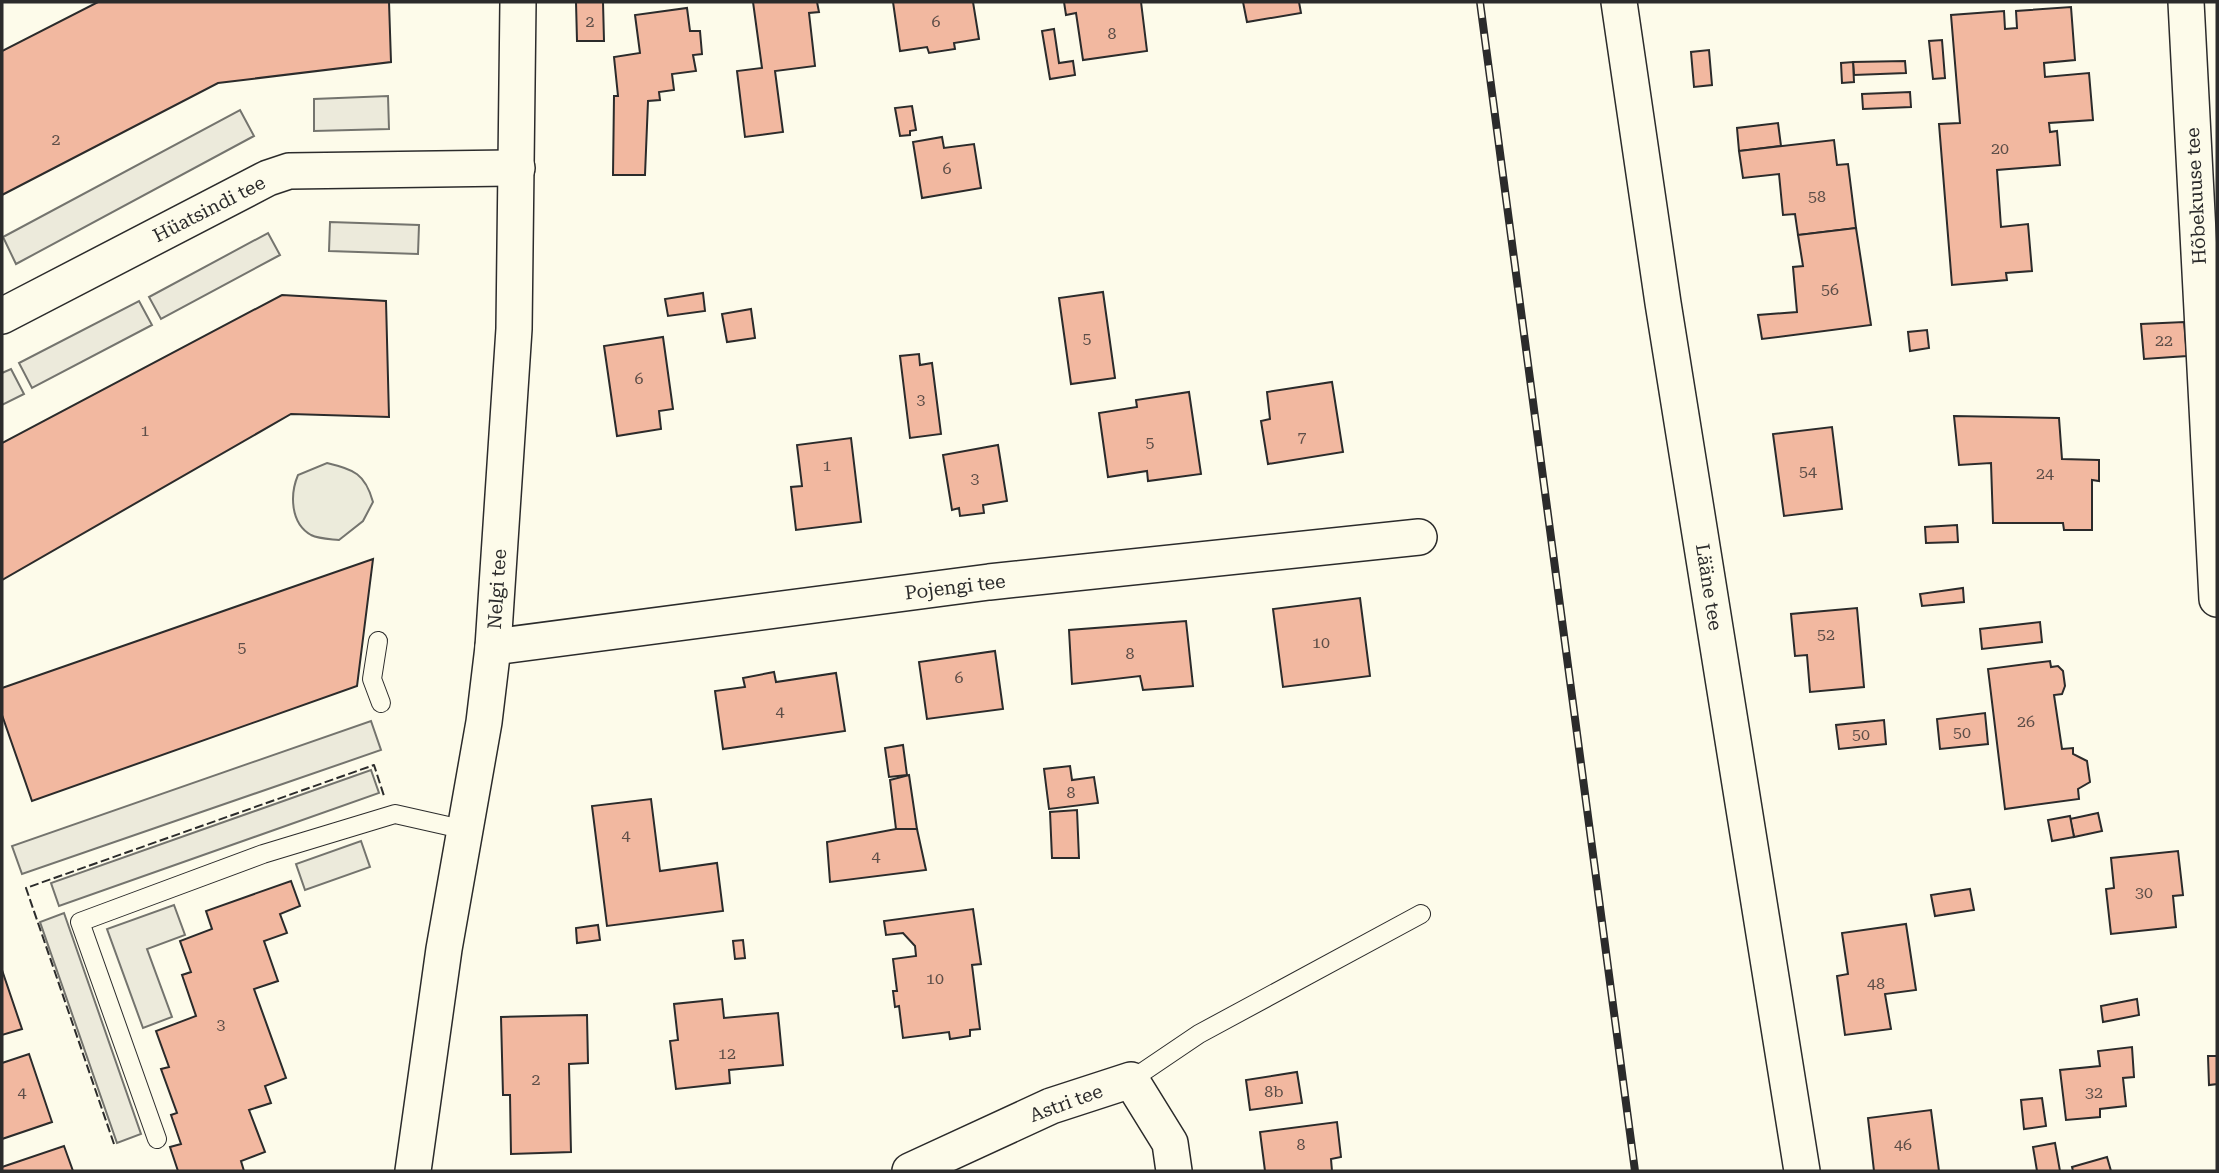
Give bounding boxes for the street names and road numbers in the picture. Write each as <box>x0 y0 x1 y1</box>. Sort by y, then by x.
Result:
street label: Hõbekuuse tee <box>2181 127 2211 265</box>
street label: Hüatsindi tee <box>149 171 269 247</box>
street label: Lääne tee <box>1691 542 1727 632</box>
street label: Nelgi tee <box>483 548 511 630</box>
street label: Pojengi tee <box>903 569 1007 605</box>
street label: Astri tee <box>1026 1079 1106 1127</box>

